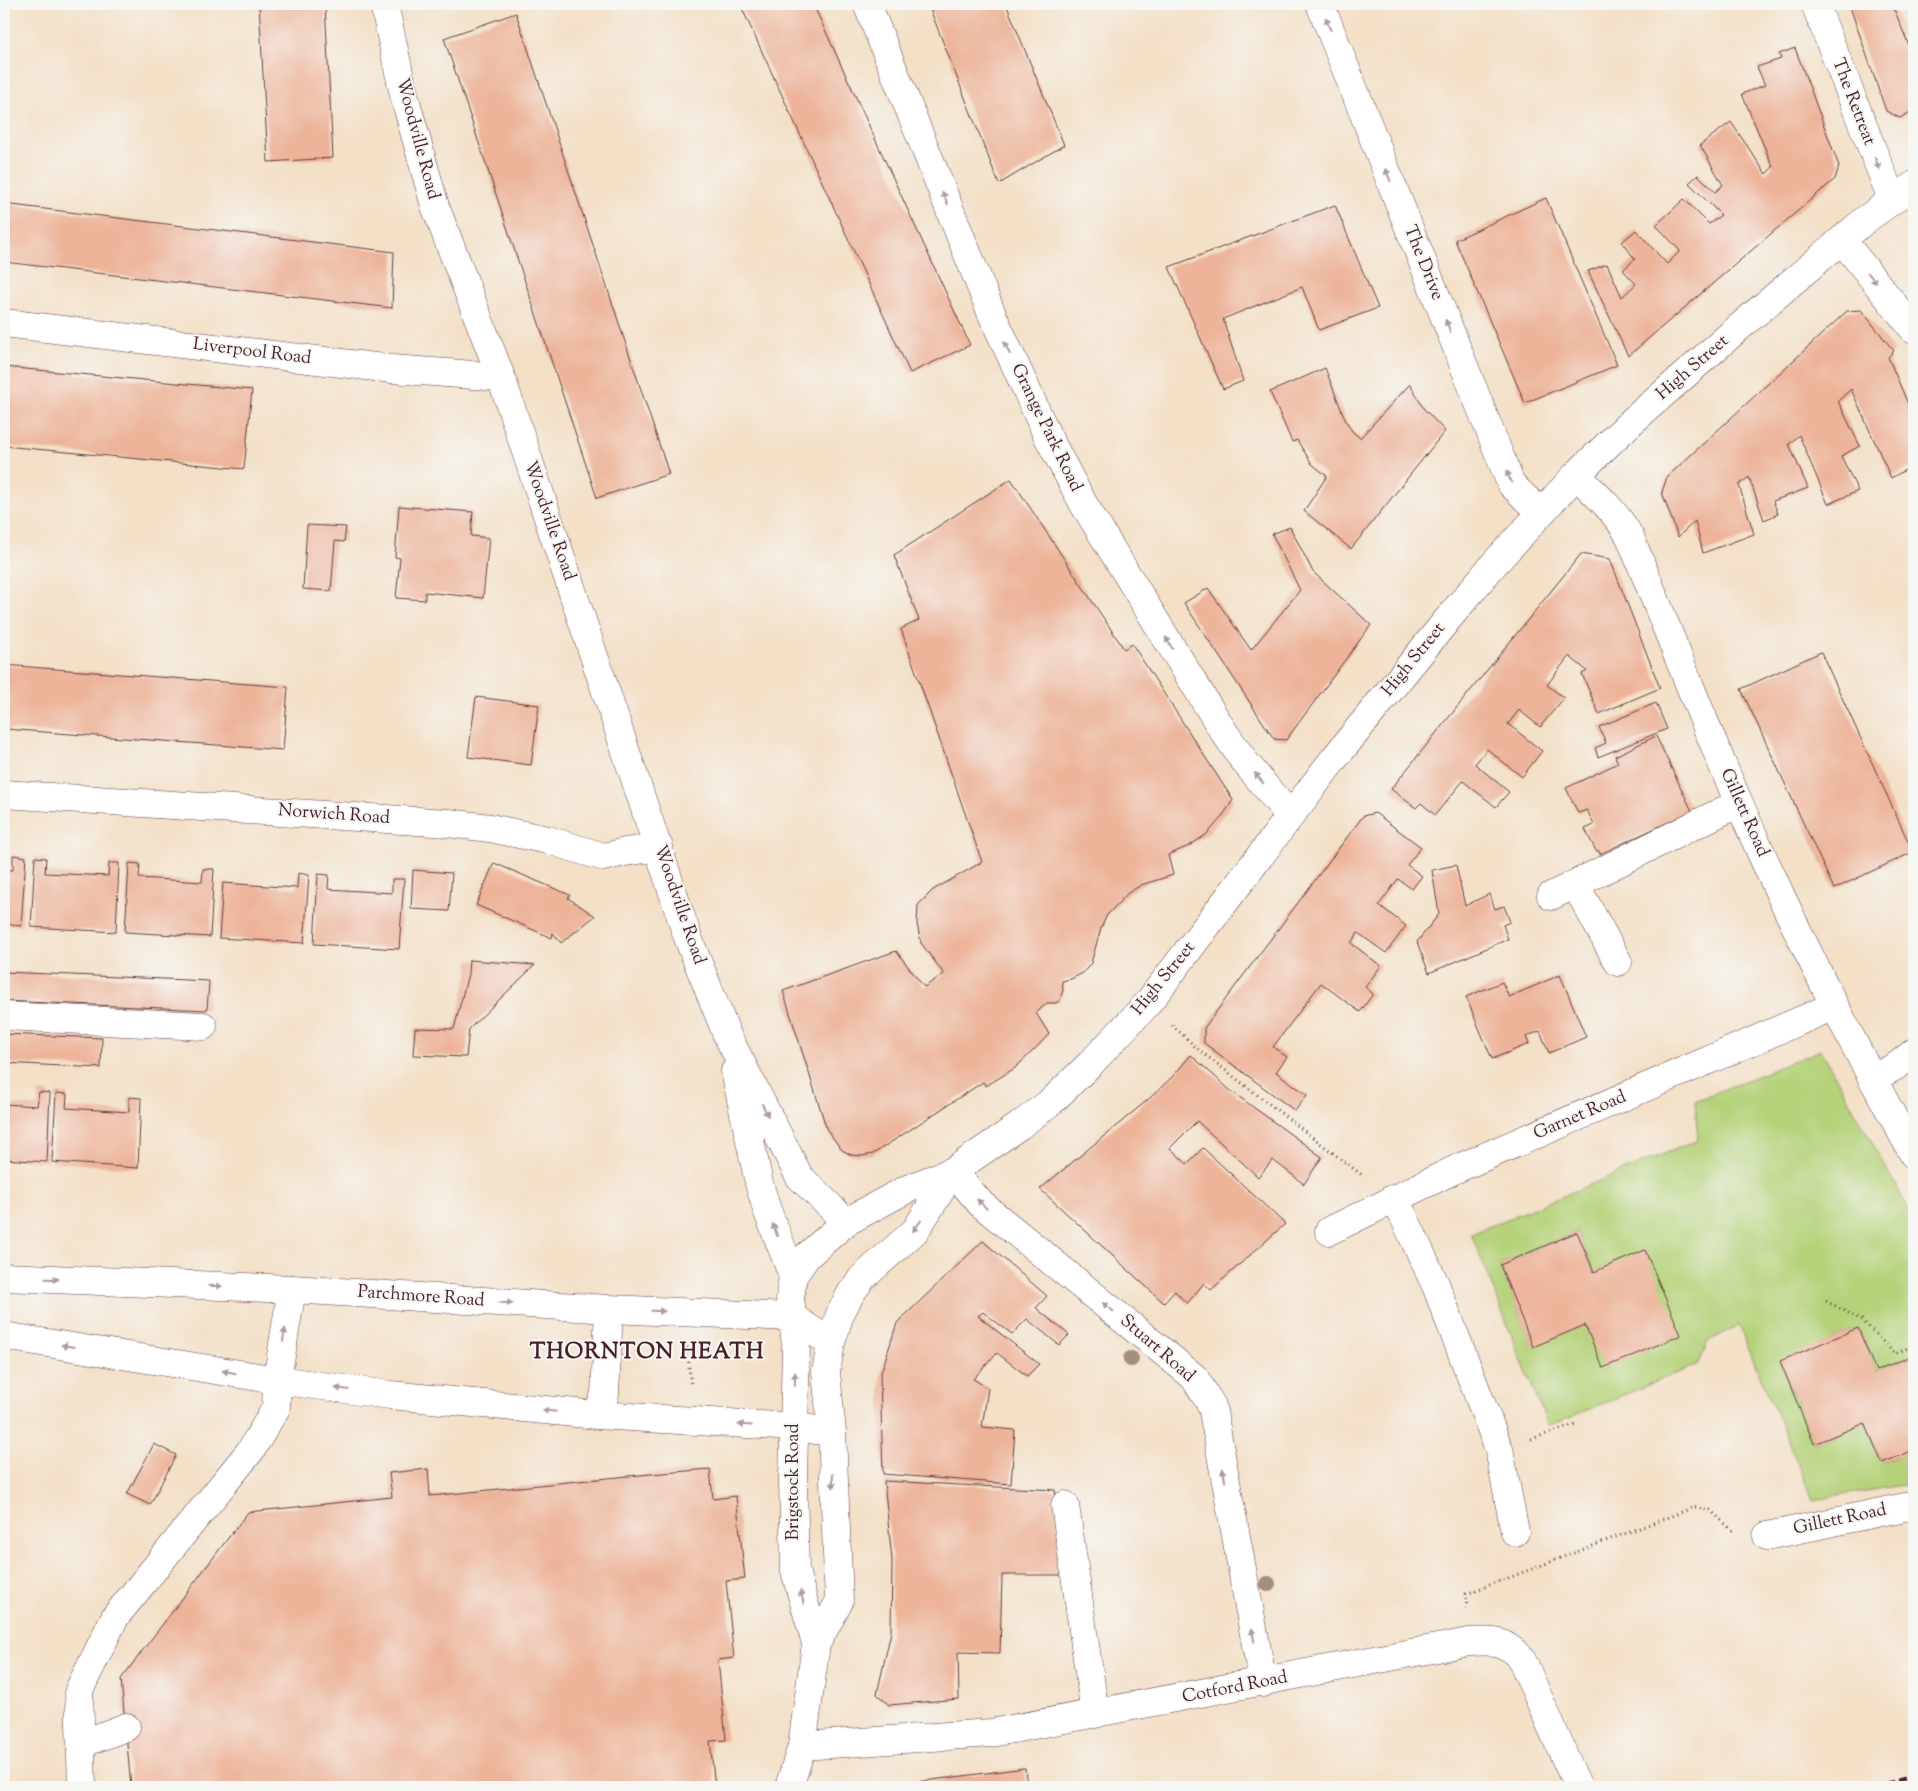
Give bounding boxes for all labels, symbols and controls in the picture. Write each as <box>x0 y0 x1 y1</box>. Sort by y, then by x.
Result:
one-way arrow <box>1324 16 1332 31</box>
street label: The Retreat <box>1824 55 1882 149</box>
street label: Woodville Road <box>388 75 446 203</box>
one-way arrow <box>1873 156 1881 171</box>
one-way arrow <box>1384 167 1392 182</box>
one-way arrow <box>940 191 948 205</box>
street label: The Drive <box>1396 222 1450 304</box>
one-way arrow <box>1867 271 1878 284</box>
one-way arrow <box>1444 319 1452 333</box>
street label: High Street <box>1651 329 1735 407</box>
street label: Liverpool Road <box>191 332 313 372</box>
one-way arrow <box>1002 341 1010 355</box>
street label: Grange Park Road <box>1004 359 1088 497</box>
street label: Woodville Road <box>516 458 582 584</box>
one-way arrow <box>1504 470 1512 484</box>
street label: High Street <box>1376 617 1452 703</box>
one-way arrow <box>1165 637 1174 650</box>
street label: Gillett Road <box>1713 764 1775 862</box>
one-way arrow <box>1253 773 1265 785</box>
street label: Norwich Road <box>277 798 391 832</box>
street label: Woodville Road <box>646 842 712 968</box>
street label: High Street <box>1126 936 1202 1022</box>
street label: Garnet Road <box>1529 1085 1631 1147</box>
one-way arrow <box>761 1102 769 1117</box>
one-way arrow <box>977 1198 989 1210</box>
one-way arrow <box>912 1219 922 1233</box>
one-way arrow <box>771 1222 779 1237</box>
one-way arrow <box>45 1275 61 1283</box>
street label: Parchmore Road <box>357 1280 485 1314</box>
one-way arrow <box>207 1282 223 1290</box>
one-way arrow <box>498 1299 514 1307</box>
one-way arrow <box>1102 1301 1115 1312</box>
one-way arrow <box>650 1307 666 1315</box>
street label: Stuart Road <box>1114 1309 1200 1389</box>
one-way arrow <box>281 1326 289 1342</box>
district label: THORNTON HEATH <box>530 1337 764 1369</box>
one-way arrow <box>60 1342 76 1350</box>
one-way arrow <box>220 1368 236 1376</box>
one-way arrow <box>791 1371 799 1387</box>
one-way arrow <box>333 1385 349 1393</box>
one-way arrow <box>541 1406 557 1414</box>
one-way arrow <box>737 1420 753 1428</box>
street label: Brigstock Road <box>781 1423 807 1541</box>
one-way arrow <box>1220 1466 1228 1482</box>
one-way arrow <box>830 1473 838 1489</box>
street label: Gillett Road <box>1791 1497 1889 1543</box>
one-way arrow <box>798 1589 806 1604</box>
one-way arrow <box>1249 1626 1257 1642</box>
street label: Cotford Road <box>1180 1665 1290 1711</box>

